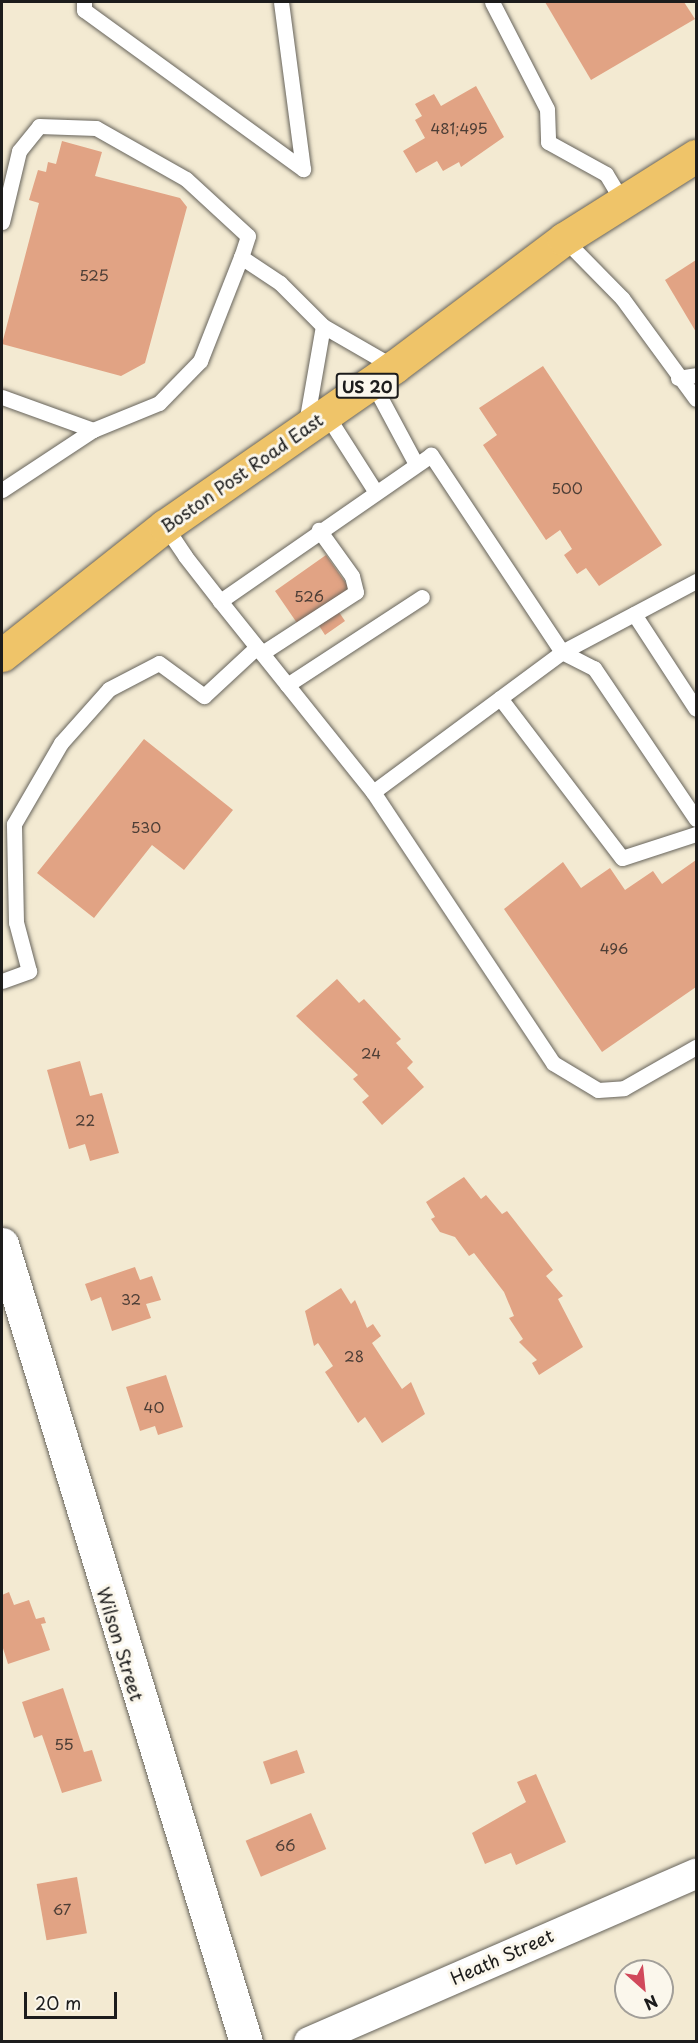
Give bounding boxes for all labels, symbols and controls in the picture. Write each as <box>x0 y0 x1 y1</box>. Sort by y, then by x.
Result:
house number: 481;495 <box>430 119 488 137</box>
house number: 525 <box>79 266 109 284</box>
road number: US 20 <box>336 373 398 399</box>
street label: Boston Post Road East <box>157 409 327 537</box>
house number: 500 <box>551 479 583 497</box>
house number: 526 <box>294 587 324 605</box>
house number: 530 <box>131 818 161 836</box>
house number: 496 <box>600 939 628 957</box>
house number: 24 <box>361 1044 381 1062</box>
house number: 22 <box>75 1111 95 1129</box>
house number: 32 <box>121 1290 141 1308</box>
house number: 28 <box>344 1347 364 1365</box>
house number: 40 <box>144 1398 164 1416</box>
street label: Wilson Street <box>93 1585 147 1703</box>
house number: 55 <box>54 1735 74 1753</box>
house number: 66 <box>275 1836 295 1854</box>
house number: 67 <box>53 1900 71 1918</box>
street label: Heath Street <box>447 1924 557 1990</box>
north arrow <box>614 1959 674 2019</box>
scale bar <box>27 1980 120 2018</box>
text: 20 m <box>35 1989 81 2016</box>
text: N <box>640 1990 662 2017</box>

